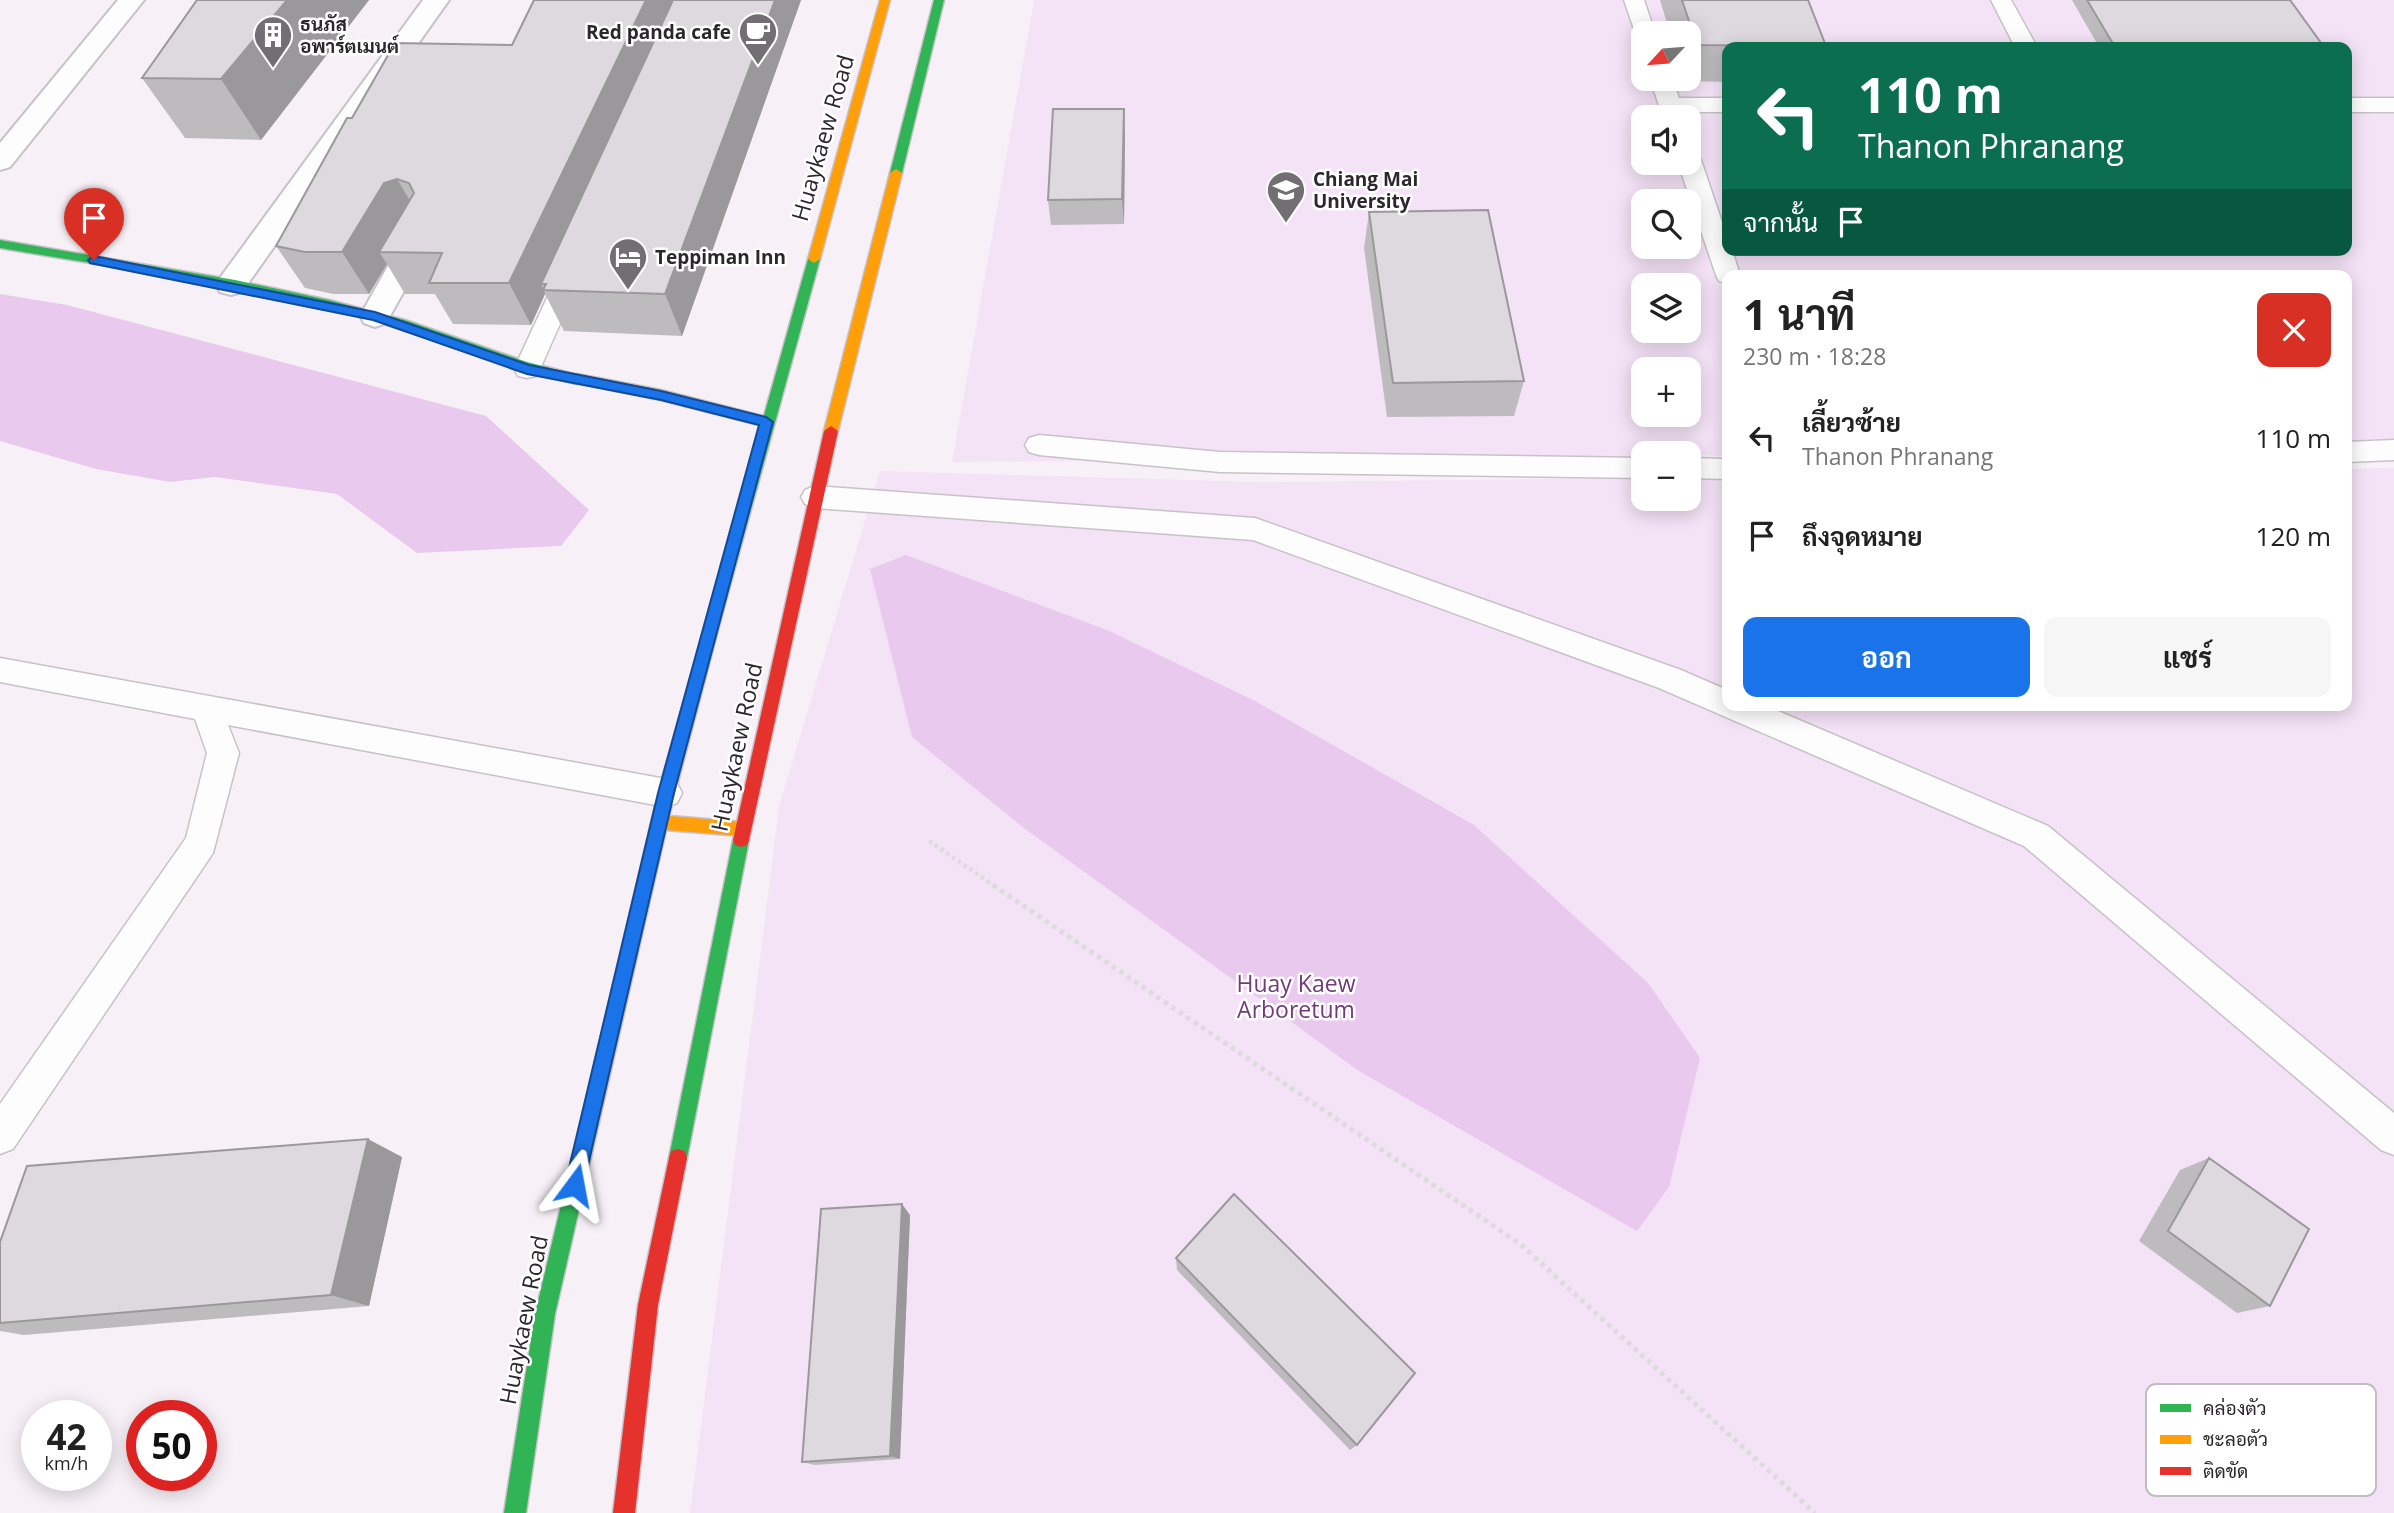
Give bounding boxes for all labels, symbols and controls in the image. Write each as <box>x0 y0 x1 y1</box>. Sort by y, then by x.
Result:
place label: ธนภัส อพาร์ตเมนต์ <box>300 11 400 59</box>
cafe icon: Red panda cafe <box>737 11 779 66</box>
building icon: ธนภัส อพาร์ตเมนต์ <box>252 14 294 69</box>
place label: Red panda cafe <box>586 19 731 45</box>
north arrow <box>1631 21 1701 91</box>
map controls <box>1631 21 1701 511</box>
street label: Huaykaew Road <box>783 51 861 225</box>
text: 110 m <box>1858 61 2003 127</box>
icon: left <box>1743 70 1834 161</box>
button: sound <box>1631 105 1701 175</box>
text: Thanon Phranang <box>1858 124 2124 167</box>
place label: Chiang Mai University <box>1313 166 1418 214</box>
school or university icon: Chiang Mai University <box>1265 169 1307 224</box>
pin <box>64 188 124 260</box>
button: search <box>1631 189 1701 259</box>
icon: arrive <box>75 199 113 237</box>
icon: arrive <box>1832 203 1870 241</box>
text: จากนั้น <box>1743 204 1818 240</box>
hotel icon: Teppiman Inn <box>607 236 649 291</box>
place label: Teppiman Inn <box>655 244 786 270</box>
button: layers <box>1631 273 1701 343</box>
text: 1 นาที <box>1743 285 1855 342</box>
button: close <box>2257 293 2331 367</box>
text: 230 m · 18:28 <box>1743 340 1886 372</box>
button: + <box>1631 357 1701 427</box>
text: เลี้ยวซ้าย <box>1802 404 1901 440</box>
icon: left <box>1743 419 1781 457</box>
text: 110 m <box>2256 420 2331 456</box>
text: Thanon Phranang <box>1802 440 1993 472</box>
button: − <box>1631 441 1701 511</box>
icon: arrive <box>1743 517 1781 555</box>
text: ถึงจุดหมาย <box>1802 518 1923 554</box>
text: 120 m <box>2256 518 2331 554</box>
button: ออก <box>1743 617 2030 697</box>
button: แชร์ <box>2044 617 2331 697</box>
street label: Huaykaew Road <box>703 659 770 834</box>
park label: Huay Kaew Arboretum <box>1237 967 1356 1025</box>
position arrow <box>538 1148 612 1222</box>
street label: Huaykaew Road <box>491 1232 555 1407</box>
legend <box>2146 1384 2376 1496</box>
text: คล่องตัว <box>2203 1395 2267 1421</box>
speed limit sign: 50 <box>126 1400 217 1491</box>
text: 42 <box>46 1413 87 1460</box>
text: ชะลอตัว <box>2203 1426 2268 1452</box>
text: km/h <box>45 1451 88 1475</box>
text: ติดขัด <box>2203 1458 2248 1484</box>

